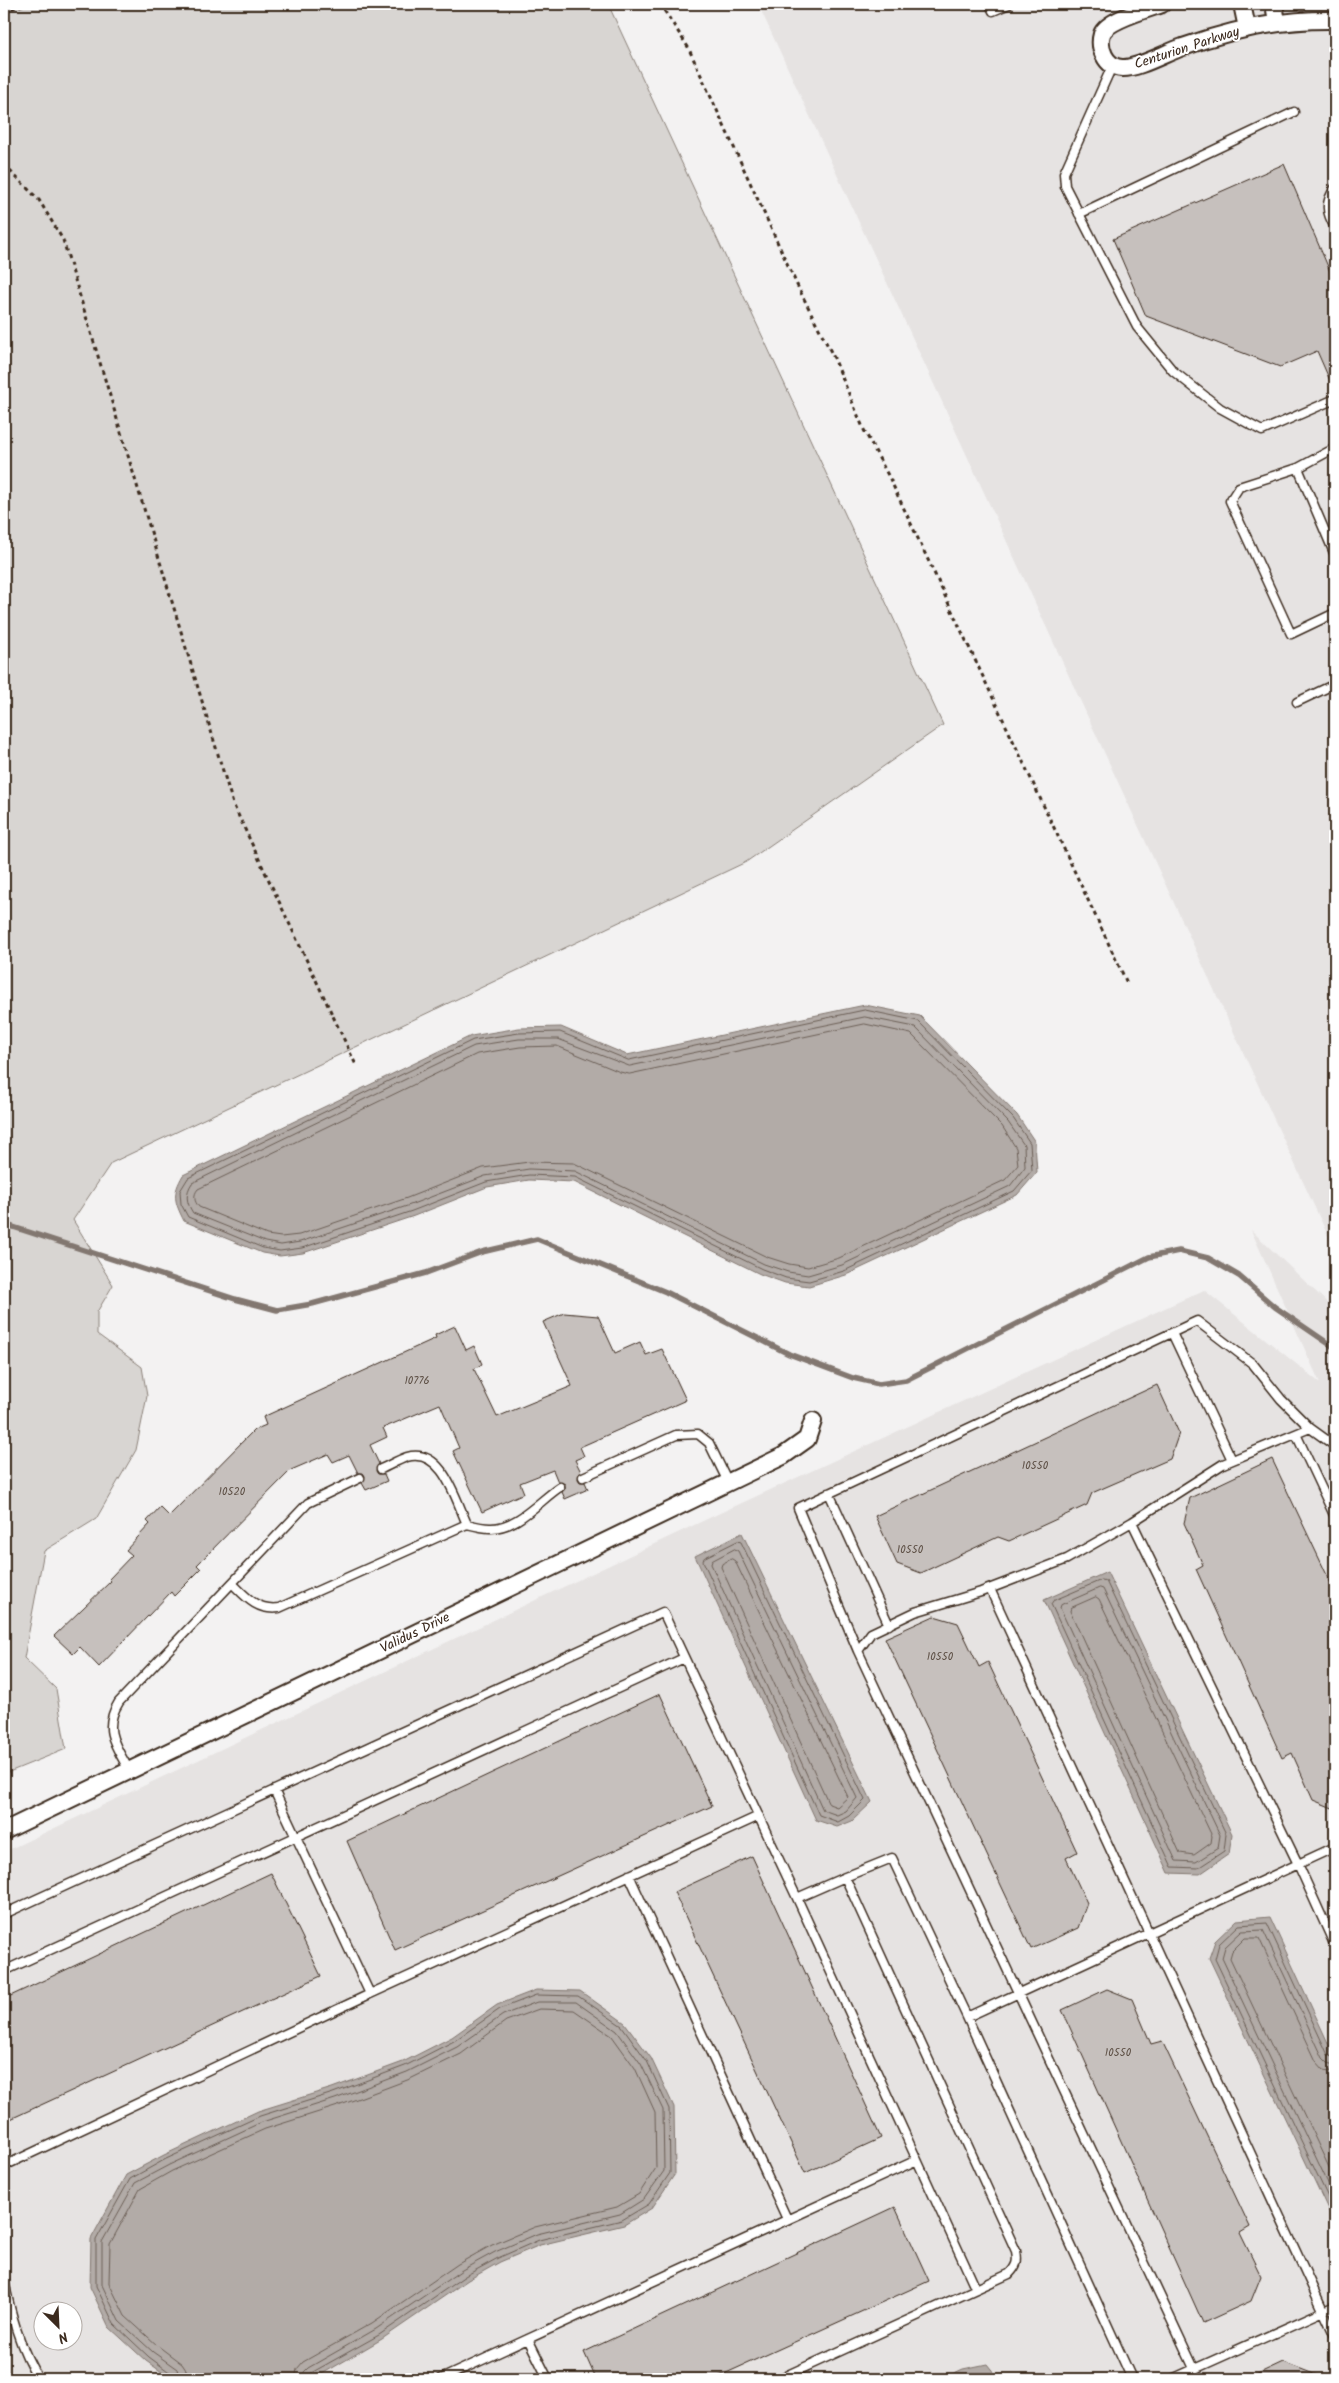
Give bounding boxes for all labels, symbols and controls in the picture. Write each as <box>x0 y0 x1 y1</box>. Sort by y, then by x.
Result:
street label: Centurion Parkway <box>1131 20 1243 75</box>
house number: 10776 <box>404 1372 430 1390</box>
house number: 10550 <box>1022 1457 1049 1475</box>
house number: 10520 <box>219 1483 246 1501</box>
house number: 10550 <box>897 1541 924 1559</box>
street label: Validus Drive <box>376 1606 454 1659</box>
house number: 10550 <box>927 1648 954 1666</box>
house number: 10550 <box>1105 2044 1132 2062</box>
north arrow <box>32 2300 82 2350</box>
text: N <box>54 2325 71 2349</box>

